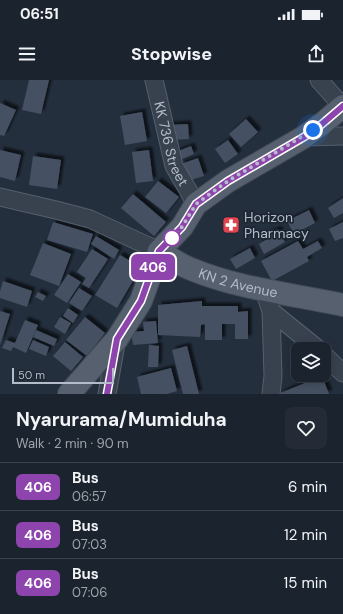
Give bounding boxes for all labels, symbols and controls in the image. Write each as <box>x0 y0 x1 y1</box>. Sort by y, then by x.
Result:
text: 06:51 <box>20 4 59 24</box>
text: Stopwise <box>131 42 212 66</box>
icon: menu <box>16 43 38 65</box>
icon: share <box>305 43 327 65</box>
street label: KK 736 Street <box>150 100 193 189</box>
your location <box>303 120 323 140</box>
place label: Horizon Pharmacy <box>244 208 309 242</box>
pharmacy icon: Horizon Pharmacy <box>221 215 241 235</box>
unlabelled marker <box>163 229 181 247</box>
line badge: 406 <box>130 254 176 280</box>
text: 406 <box>139 258 167 276</box>
street label: KN 2 Avenue <box>196 264 279 301</box>
map controls <box>291 342 331 382</box>
button: layers <box>291 342 331 382</box>
scale bar <box>12 366 114 385</box>
text: 50 m <box>18 368 45 382</box>
text: Nyarurama/Mumiduha <box>16 407 227 432</box>
button: heart <box>285 407 327 449</box>
text: Walk · 2 min · 90 m <box>16 435 129 452</box>
text: Bus <box>72 468 99 488</box>
text: 6 min <box>288 477 327 497</box>
text: 406 <box>24 478 52 496</box>
text: 06:57 <box>72 488 106 505</box>
text: Bus <box>72 516 99 536</box>
text: 12 min <box>284 525 327 545</box>
text: 406 <box>24 526 52 544</box>
text: 07:03 <box>72 536 107 553</box>
text: Bus <box>72 564 99 584</box>
text: 15 min <box>284 573 327 593</box>
text: 406 <box>24 574 52 592</box>
text: 07:06 <box>72 584 107 601</box>

